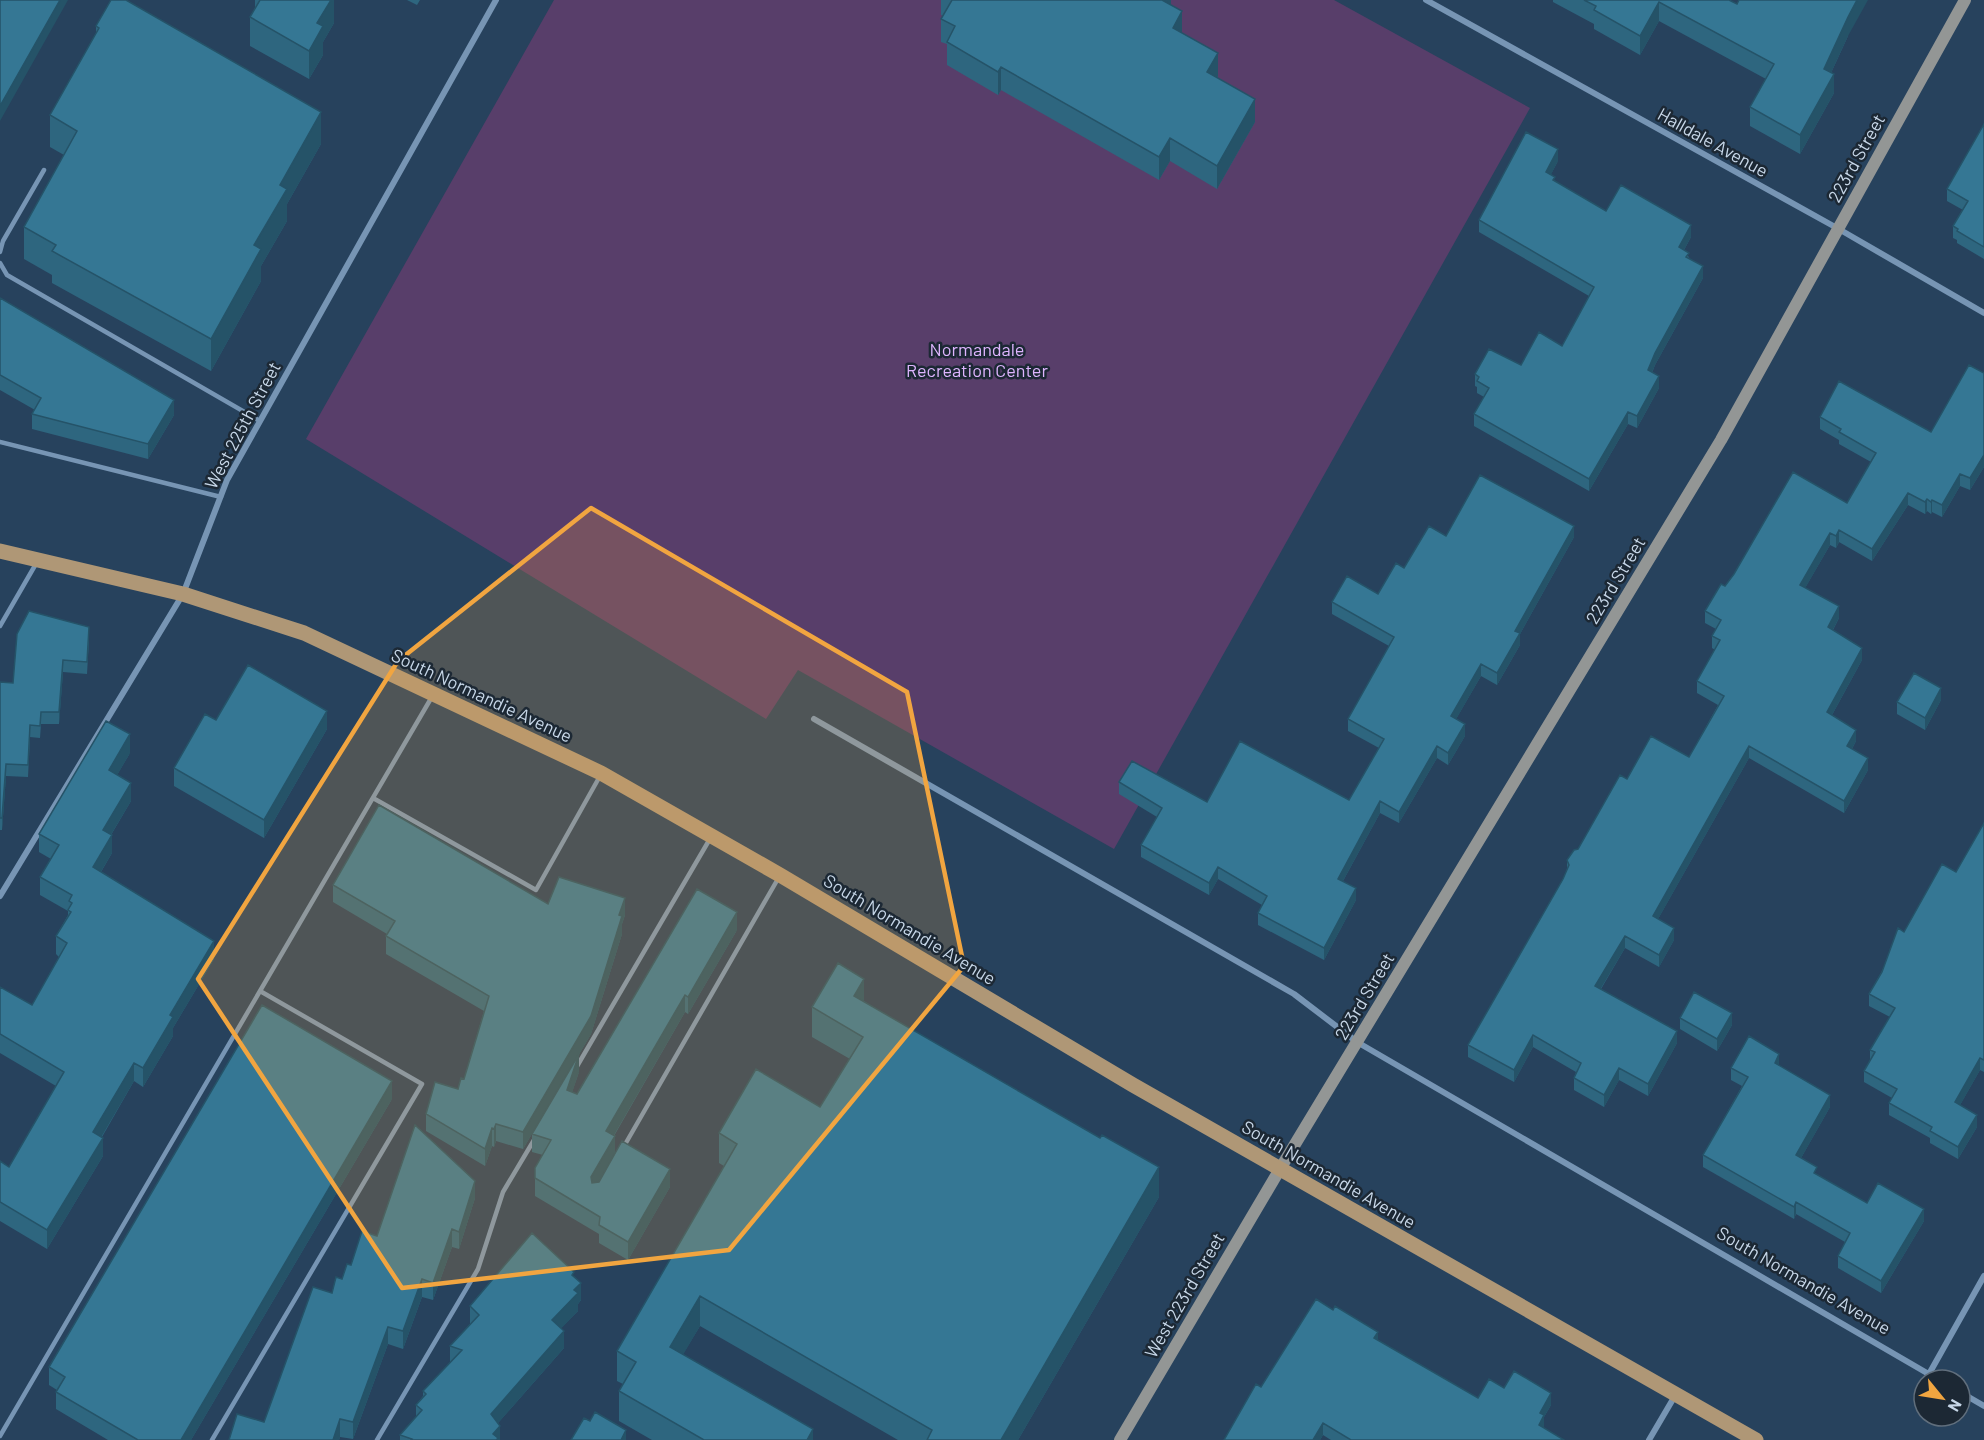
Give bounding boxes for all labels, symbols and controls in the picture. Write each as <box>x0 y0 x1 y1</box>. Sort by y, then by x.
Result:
street label: Halldale Avenue <box>1654 103 1772 181</box>
street label: 223rd Street <box>1823 110 1889 206</box>
park label: Normandale Recreation Center <box>906 338 1048 381</box>
street label: West 225th Street <box>199 358 285 492</box>
street label: 223rd Street <box>1580 533 1650 627</box>
street label: South Normandie Avenue <box>388 643 576 747</box>
street label: South Normandie Avenue <box>820 869 1000 989</box>
street label: 223rd Street <box>1329 949 1399 1043</box>
street label: South Normandie Avenue <box>1238 1115 1420 1233</box>
street label: South Normandie Avenue <box>1713 1221 1895 1339</box>
street label: West 223rd Street <box>1139 1229 1229 1361</box>
north arrow <box>1912 1368 1972 1428</box>
text: N <box>1945 1396 1966 1415</box>

